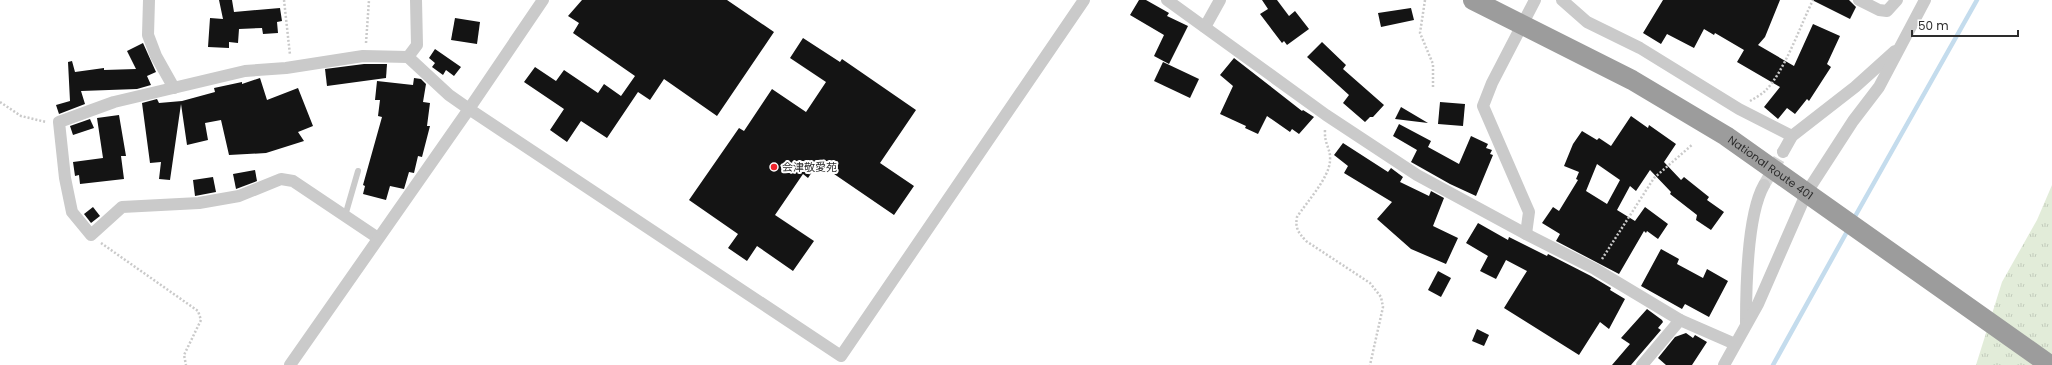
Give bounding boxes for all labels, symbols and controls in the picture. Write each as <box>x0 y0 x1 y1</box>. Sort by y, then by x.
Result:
scale bar <box>1912 12 2018 38</box>
text: 50 m <box>1918 17 1949 34</box>
street label: National Route 401 <box>1725 132 1816 203</box>
place label: 会津敬愛苑 <box>782 159 837 175</box>
marker: 会津敬愛苑 <box>769 162 779 172</box>

